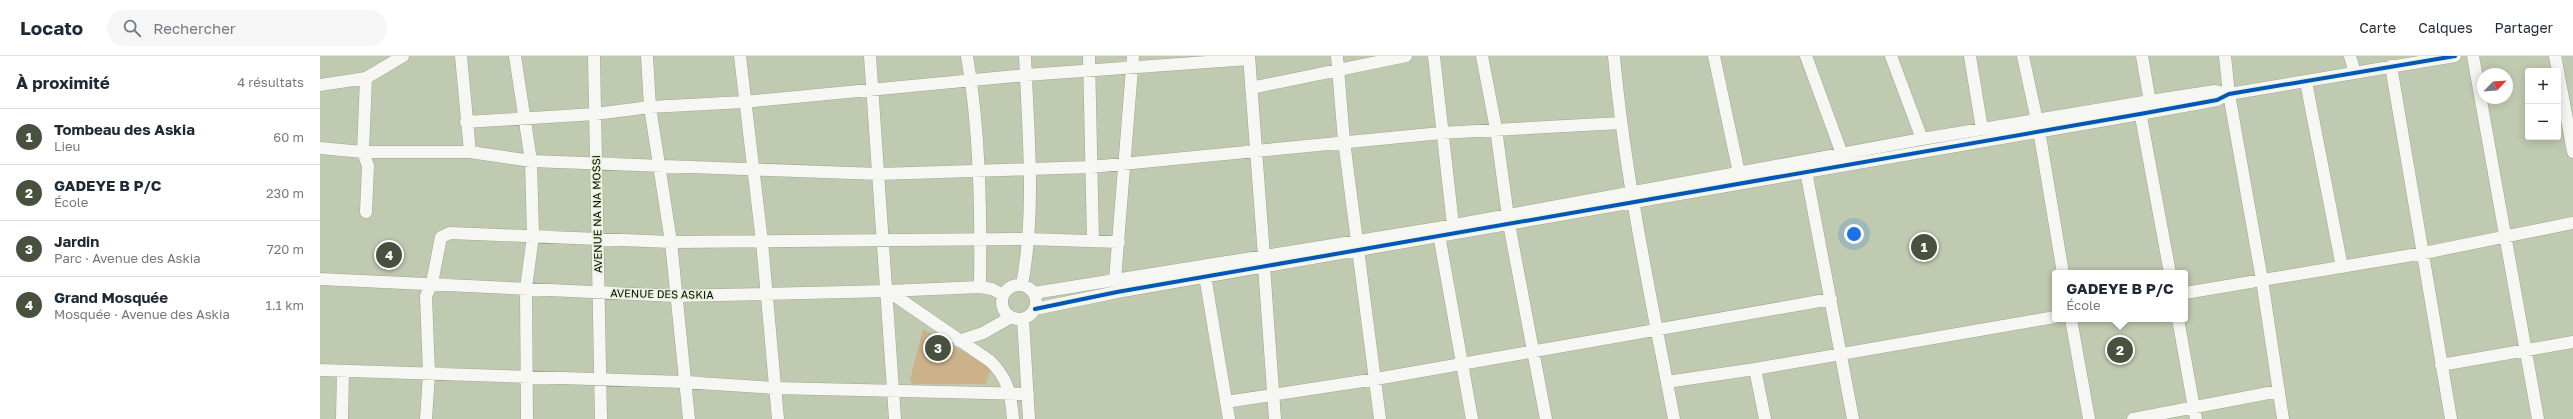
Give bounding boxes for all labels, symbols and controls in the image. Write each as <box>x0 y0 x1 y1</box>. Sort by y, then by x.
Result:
search box <box>107 10 387 46</box>
text: Locato <box>20 16 83 39</box>
icon: search <box>121 17 143 39</box>
text: Rechercher <box>153 19 236 37</box>
text: Carte <box>2359 19 2396 36</box>
text: Calques <box>2418 19 2473 36</box>
text: Partager <box>2495 19 2553 36</box>
north arrow <box>2477 68 2513 104</box>
map controls <box>2525 68 2561 140</box>
button: + <box>2525 68 2561 104</box>
text: À proximité <box>16 72 110 93</box>
text: 4 résultats <box>237 74 304 90</box>
button: − <box>2525 104 2561 140</box>
text: Tombeau des Askia <box>54 120 195 138</box>
text: 1 <box>26 129 32 145</box>
text: 60 m <box>273 129 304 145</box>
text: Lieu <box>54 138 80 154</box>
street label: AVENUE NA NA MOSSI <box>589 155 604 273</box>
text: GADEYE B P/C <box>54 176 161 194</box>
text: 2 <box>25 185 33 201</box>
text: 230 m <box>266 185 304 201</box>
text: École <box>54 194 88 210</box>
your location <box>1844 224 1864 244</box>
text: Jardin <box>54 232 99 250</box>
pin: 1 <box>1911 232 1937 262</box>
pin: 4 <box>376 240 402 270</box>
text: 3 <box>25 241 33 257</box>
text: 720 m <box>267 241 304 257</box>
text: Parc · Avenue des Askia <box>54 250 201 266</box>
popup <box>2052 270 2188 322</box>
text: GADEYE B P/C <box>2066 279 2174 297</box>
street label: AVENUE DES ASKIA <box>610 286 714 301</box>
text: Grand Mosquée <box>54 288 168 306</box>
text: 4 <box>25 297 33 313</box>
text: 1.1 km <box>265 297 304 313</box>
text: École <box>2066 297 2101 313</box>
text: Mosquée · Avenue des Askia <box>54 306 230 322</box>
pin: 3 <box>925 333 951 363</box>
pin: 2 <box>2107 335 2133 365</box>

